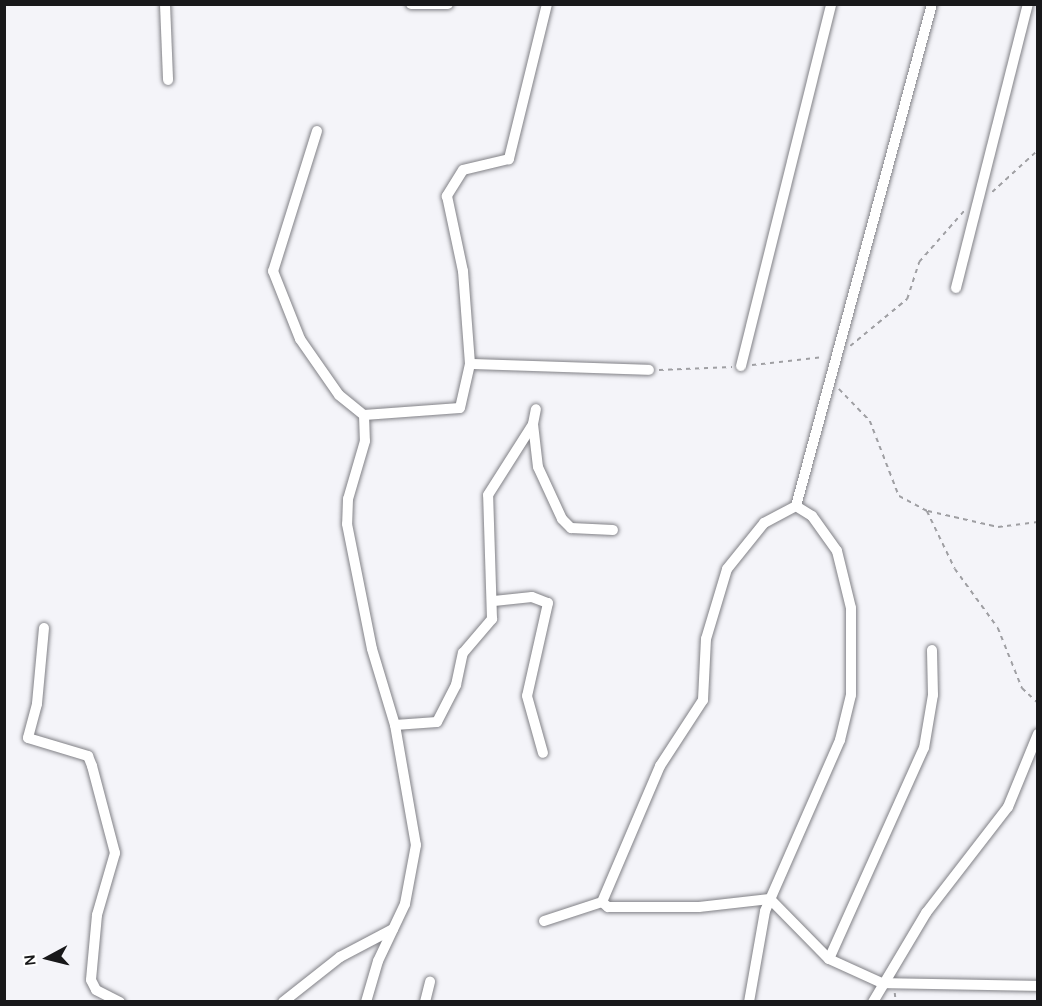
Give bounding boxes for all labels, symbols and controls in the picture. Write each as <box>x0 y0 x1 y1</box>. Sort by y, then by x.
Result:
north arrow <box>18 928 78 988</box>
text: N <box>20 953 40 967</box>

